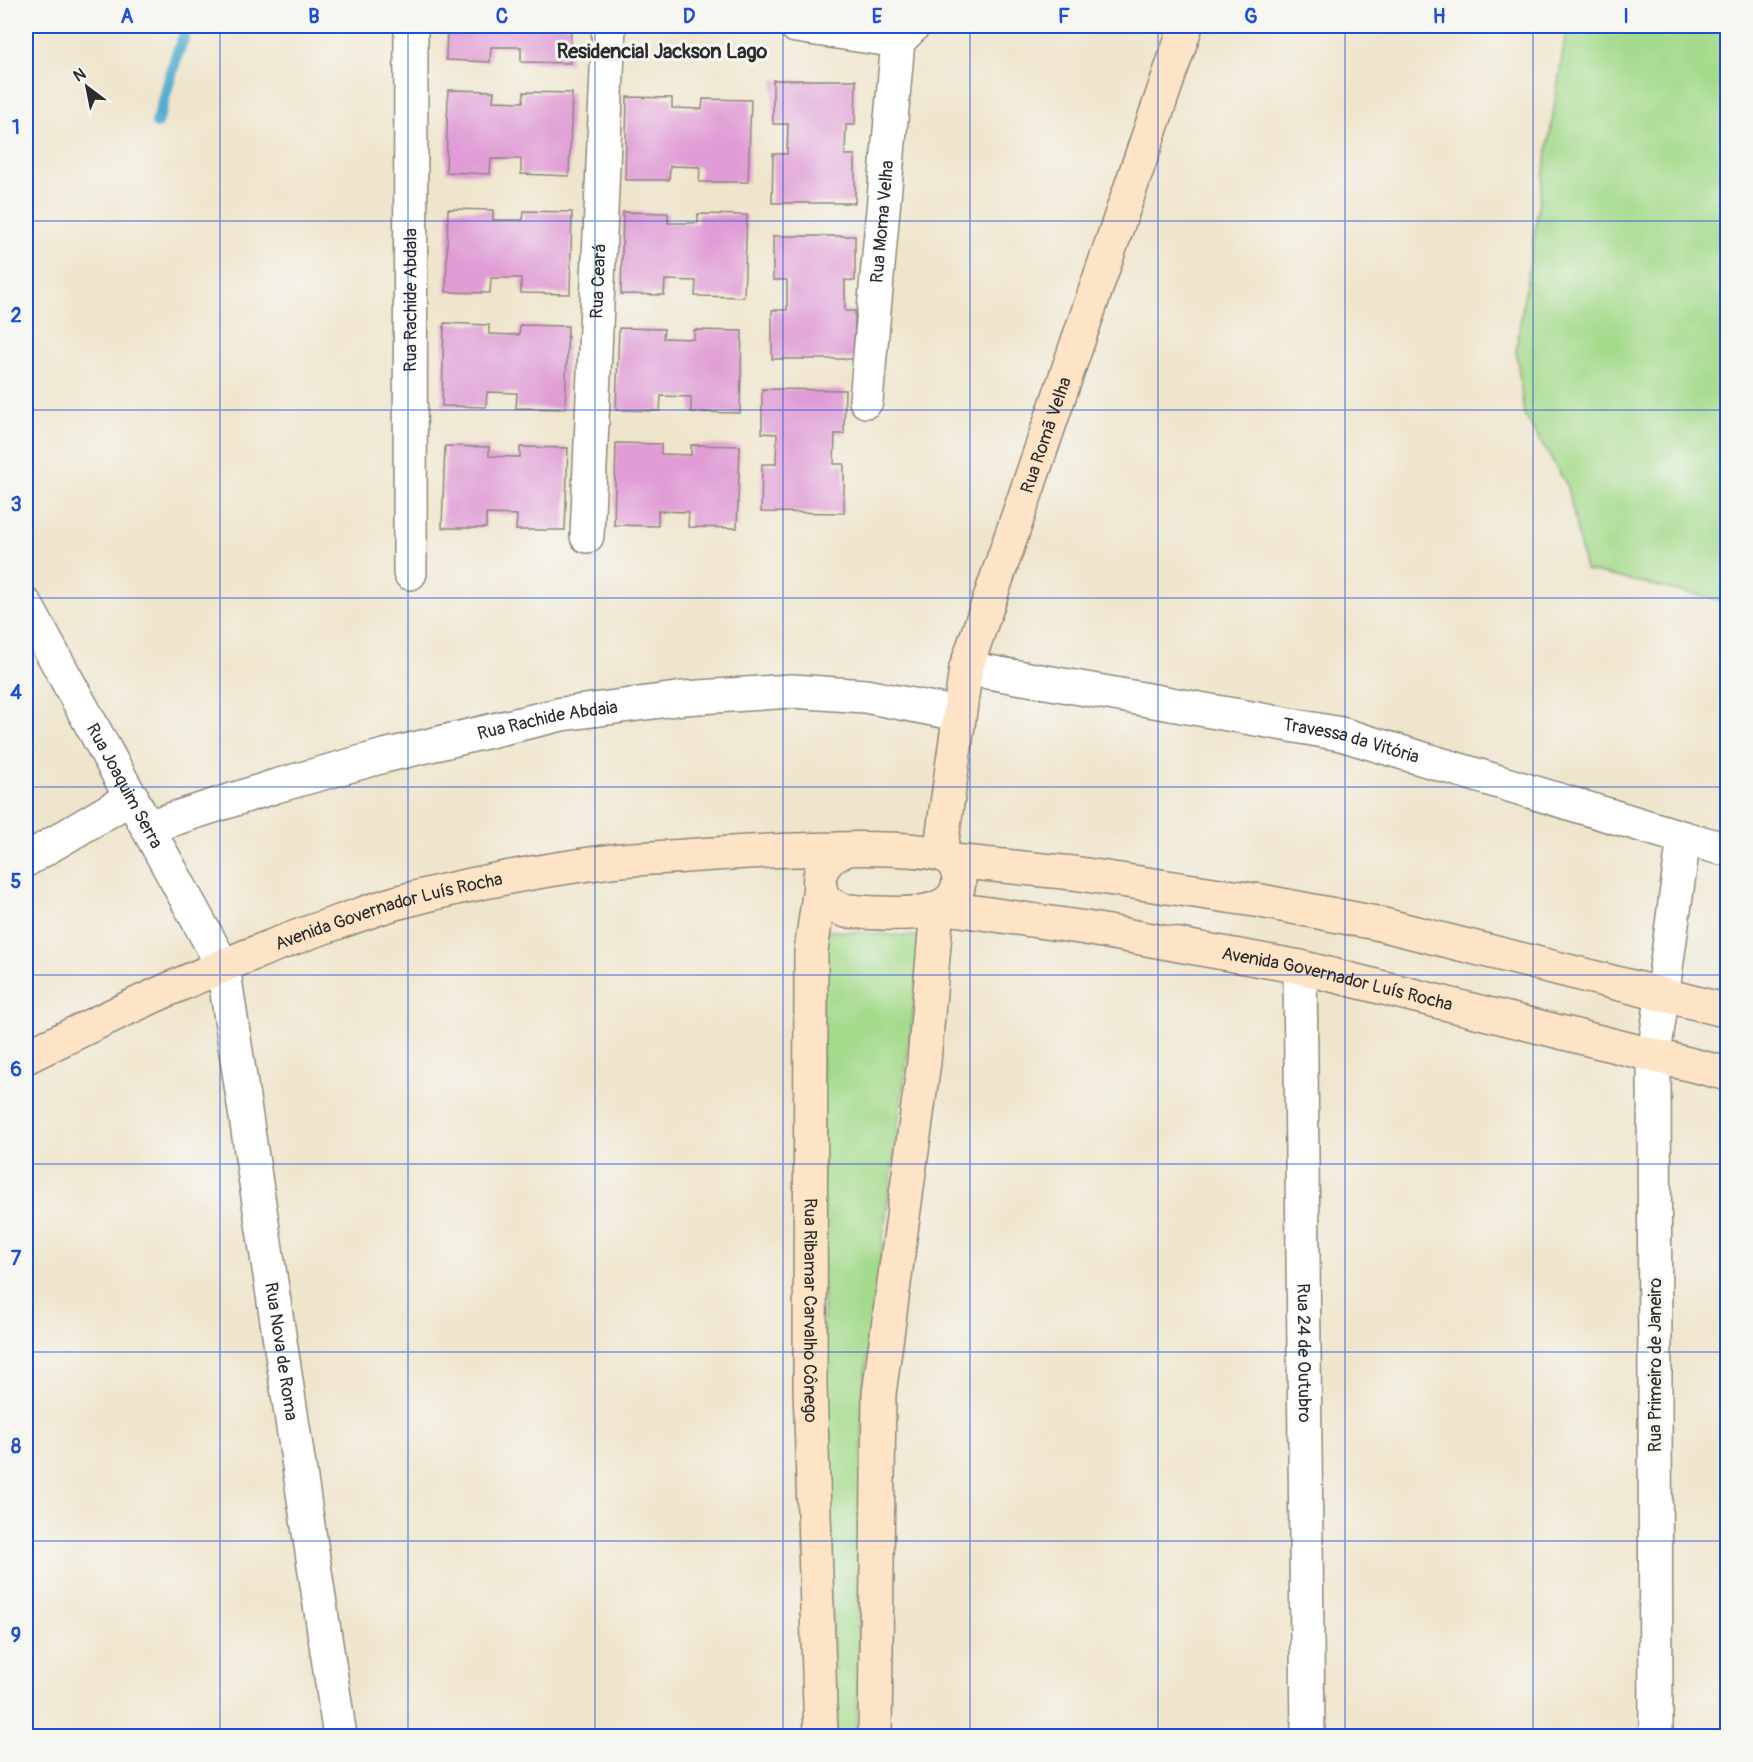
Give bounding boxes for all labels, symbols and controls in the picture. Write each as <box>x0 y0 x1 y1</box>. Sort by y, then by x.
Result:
text: A <box>121 4 134 29</box>
text: B <box>308 4 320 29</box>
text: C <box>496 4 508 29</box>
text: D <box>683 4 696 29</box>
text: E <box>872 4 883 29</box>
text: F <box>1058 4 1070 29</box>
text: G <box>1244 4 1258 29</box>
text: H <box>1433 4 1446 29</box>
text: I <box>1623 4 1629 29</box>
district label: Residencial Jackson Lago <box>557 39 768 64</box>
north arrow <box>57 57 117 117</box>
text: N <box>70 64 90 86</box>
text: 1 <box>12 115 20 140</box>
street label: Rua Moma Velha <box>866 159 899 284</box>
street label: Rua Rachide Abdala <box>399 228 423 372</box>
street label: Rua Ceará <box>585 243 612 319</box>
text: 2 <box>10 303 22 328</box>
street label: Rua Romã Velha <box>1016 374 1077 496</box>
text: 3 <box>10 492 22 517</box>
text: 4 <box>10 680 22 705</box>
street label: Rua Rachide Abdaia <box>475 696 619 746</box>
street label: Travessa da Vitória <box>1281 713 1422 769</box>
street label: Rua Joaquim Serra <box>81 719 168 853</box>
street label: Avenida Governador Luís Rocha <box>272 868 504 956</box>
text: 5 <box>11 869 22 894</box>
street label: Avenida Governador Luís Rocha <box>1220 942 1455 1017</box>
text: 6 <box>10 1057 22 1082</box>
street label: Rua Ribamar Carvalho Cônego <box>798 1198 822 1423</box>
text: 7 <box>11 1246 22 1271</box>
street label: Rua Primeiro de Janeiro <box>1644 1277 1667 1452</box>
street label: Rua Nova de Roma <box>259 1281 303 1422</box>
street label: Rua 24 de Outubro <box>1291 1283 1316 1423</box>
text: 8 <box>11 1434 21 1459</box>
text: 9 <box>11 1623 21 1648</box>

